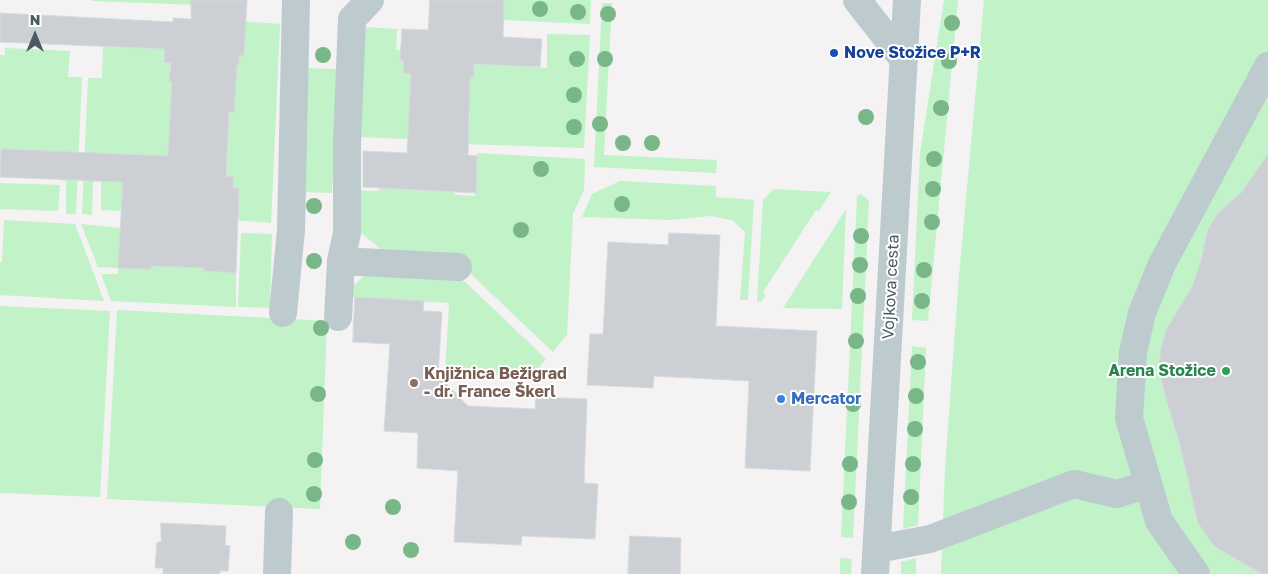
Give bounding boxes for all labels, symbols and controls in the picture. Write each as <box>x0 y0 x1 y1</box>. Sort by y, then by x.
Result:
north arrow <box>10 10 60 60</box>
text: N <box>30 11 40 28</box>
place label: Nove Stožice P+R <box>844 43 981 63</box>
marker: Nove Stožice P+R <box>828 47 840 59</box>
street label: Vojkova cesta <box>879 234 903 340</box>
place label: Arena Stožice <box>1109 361 1216 381</box>
place label: Knjižnica Bežigrad - dr. France Škerl <box>424 364 567 402</box>
marker: Arena Stožice <box>1220 365 1232 377</box>
marker: Knjižnica Bežigrad - dr. France Škerl <box>408 377 420 389</box>
place label: Mercator <box>791 389 861 409</box>
marker: Mercator <box>775 393 787 405</box>

